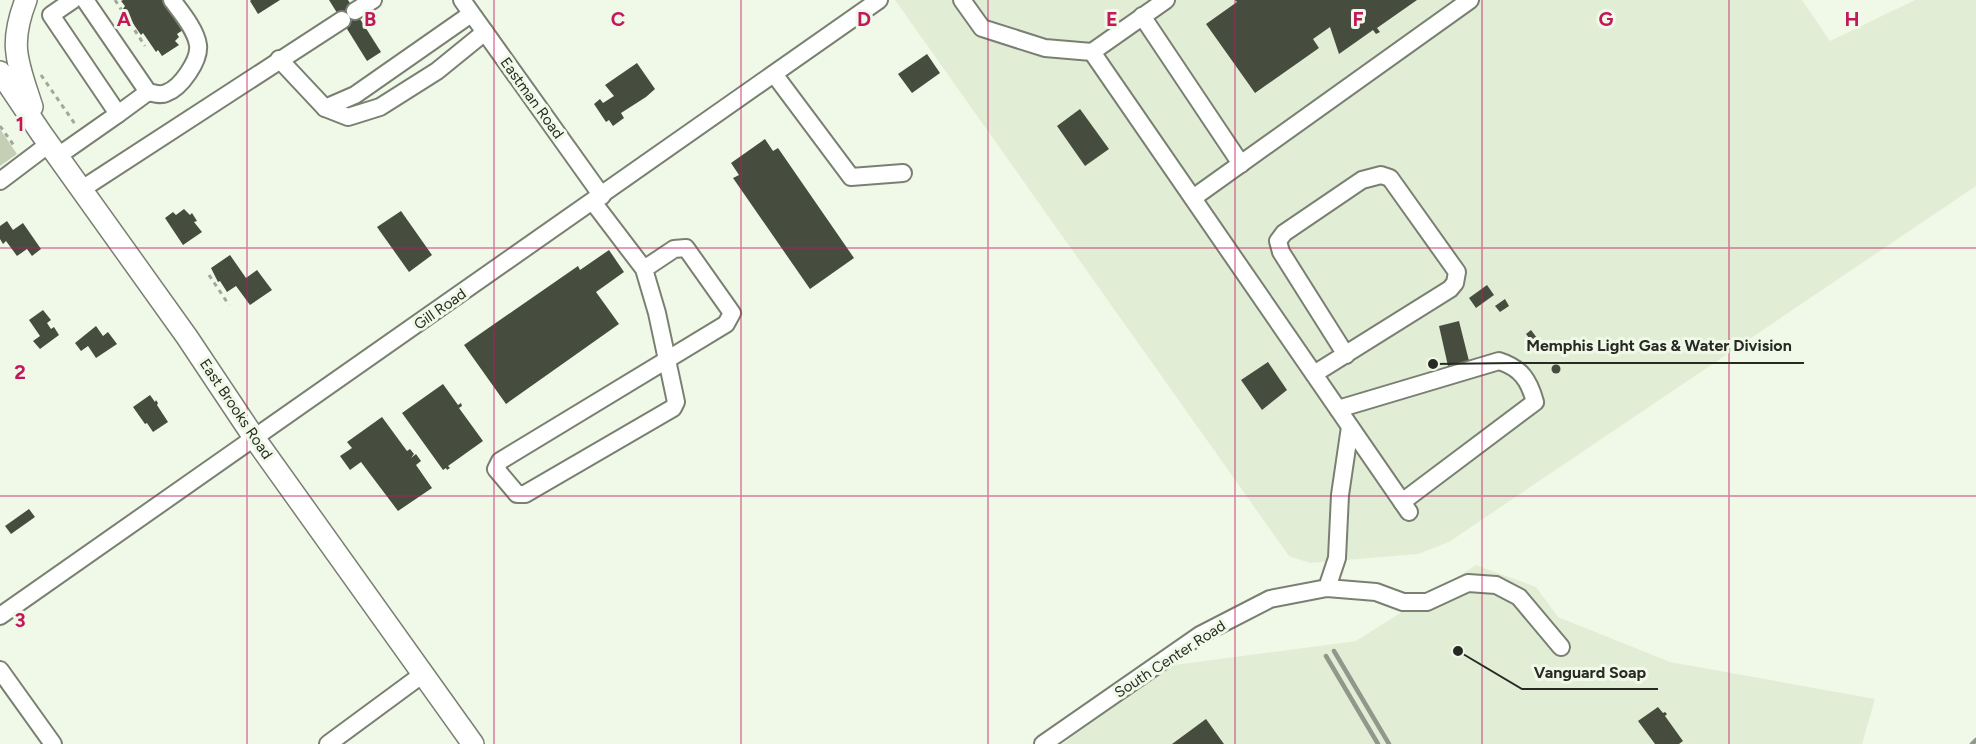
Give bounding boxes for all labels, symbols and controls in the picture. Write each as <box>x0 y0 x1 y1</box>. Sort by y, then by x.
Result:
text: A <box>117 7 132 31</box>
text: B <box>364 7 376 31</box>
text: C <box>611 7 625 31</box>
text: D <box>857 7 871 31</box>
text: E <box>1106 7 1118 31</box>
text: F <box>1352 7 1364 31</box>
text: G <box>1599 7 1614 31</box>
text: H <box>1845 7 1860 31</box>
street label: Eastman Road <box>496 54 568 142</box>
text: 1 <box>16 112 24 136</box>
street label: Gill Road <box>410 285 470 333</box>
callout: Memphis Light Gas & Water Division <box>1514 329 1804 363</box>
text: Memphis Light Gas & Water Division <box>1526 336 1792 355</box>
street label: East Brooks Road <box>196 355 276 463</box>
text: 2 <box>14 360 26 384</box>
text: 3 <box>14 608 26 632</box>
street label: South Center Road <box>1111 616 1229 702</box>
callout: Vanguard Soap <box>1522 655 1658 689</box>
text: Vanguard Soap <box>1534 663 1647 682</box>

